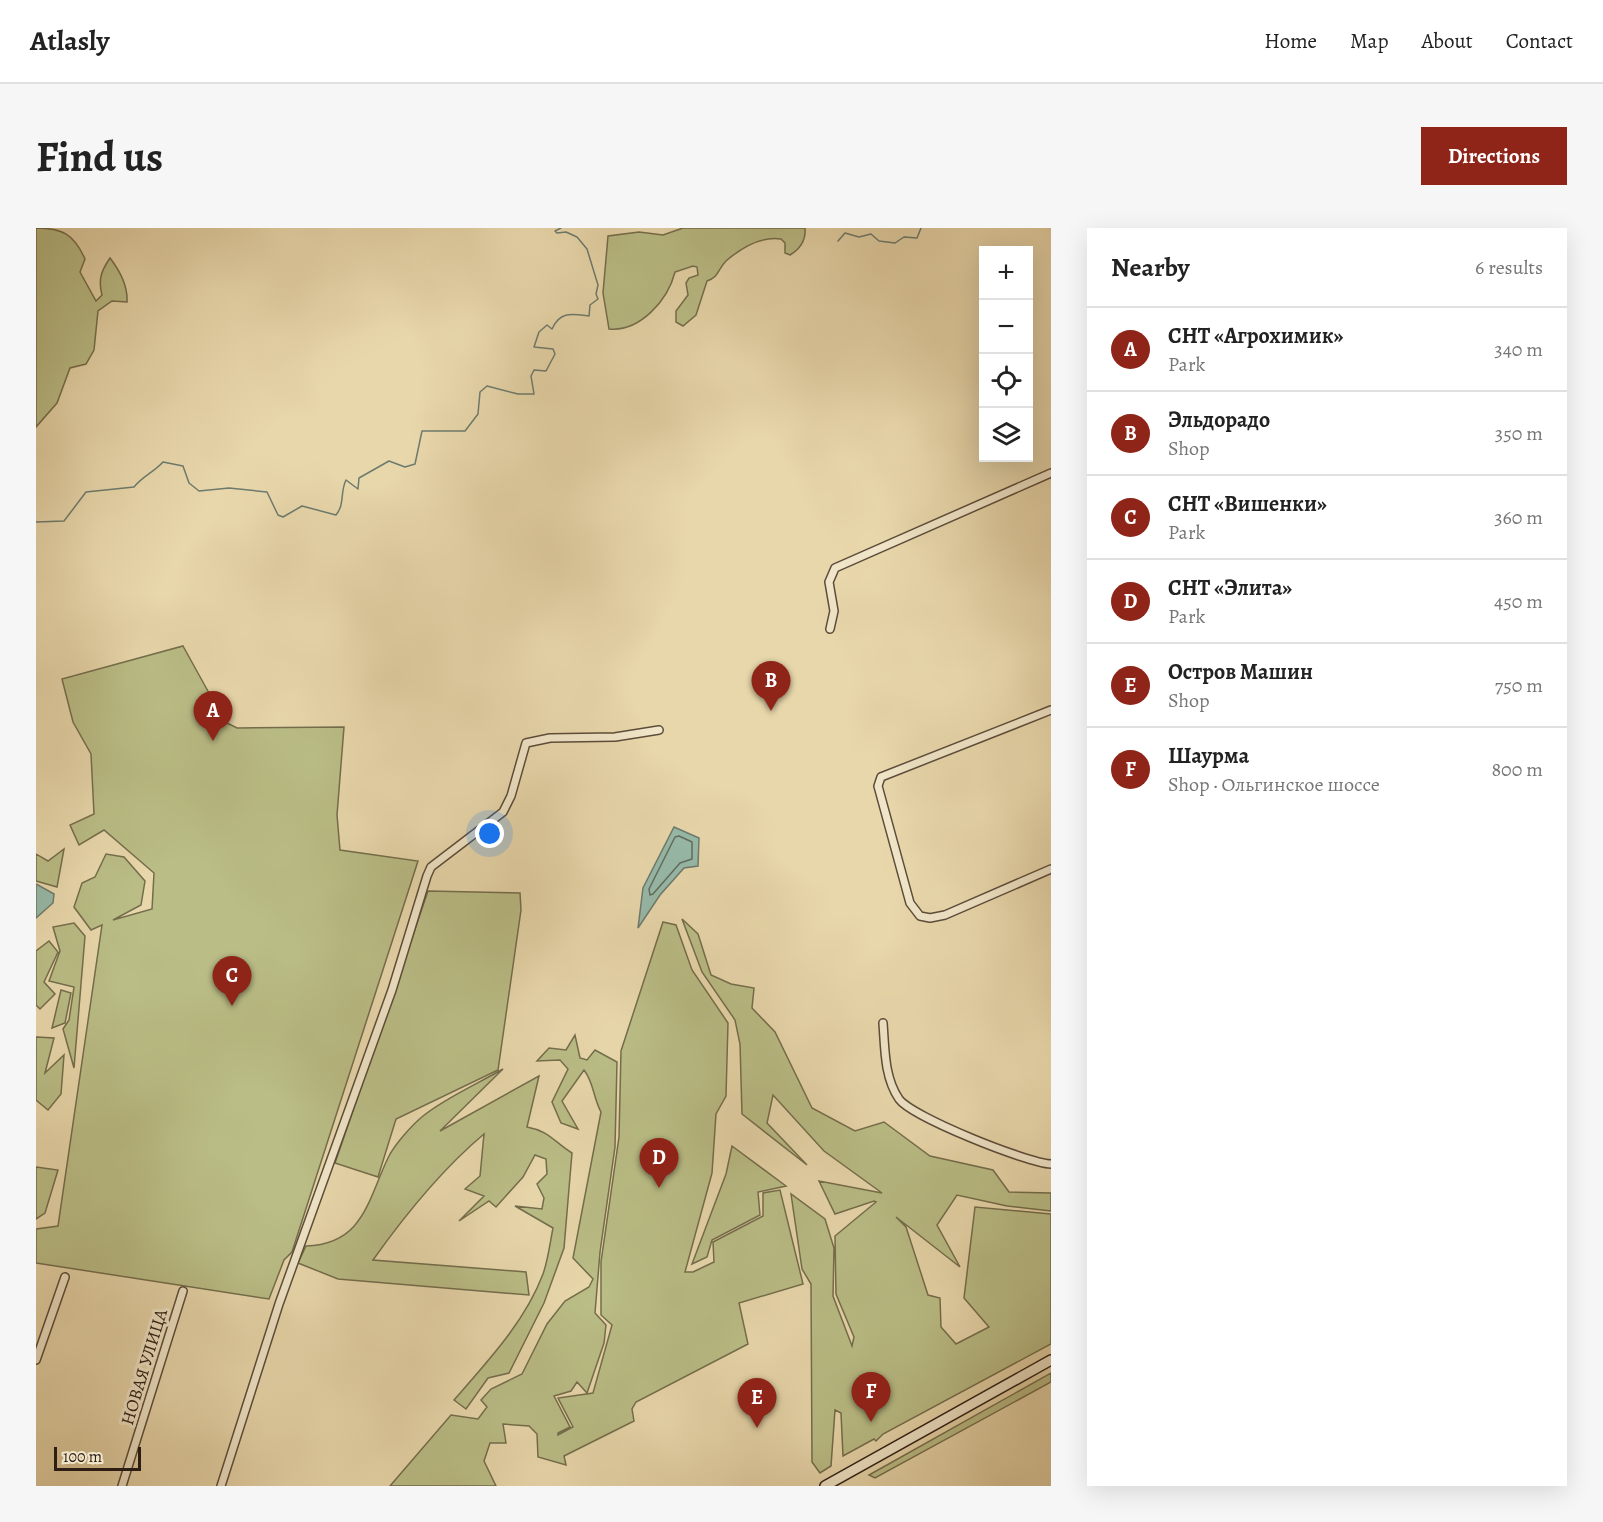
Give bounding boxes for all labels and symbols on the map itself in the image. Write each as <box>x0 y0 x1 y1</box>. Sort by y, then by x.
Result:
pin: B <box>752 662 790 711</box>
pin: A <box>194 692 232 741</box>
your location <box>475 819 504 848</box>
pin: C <box>212 956 252 1006</box>
pin: D <box>640 1138 678 1188</box>
street label: НОВАЯ УЛИЦА <box>115 1306 173 1428</box>
pin: F <box>852 1372 890 1422</box>
pin: E <box>738 1378 776 1428</box>
scale bar <box>54 1444 141 1472</box>

